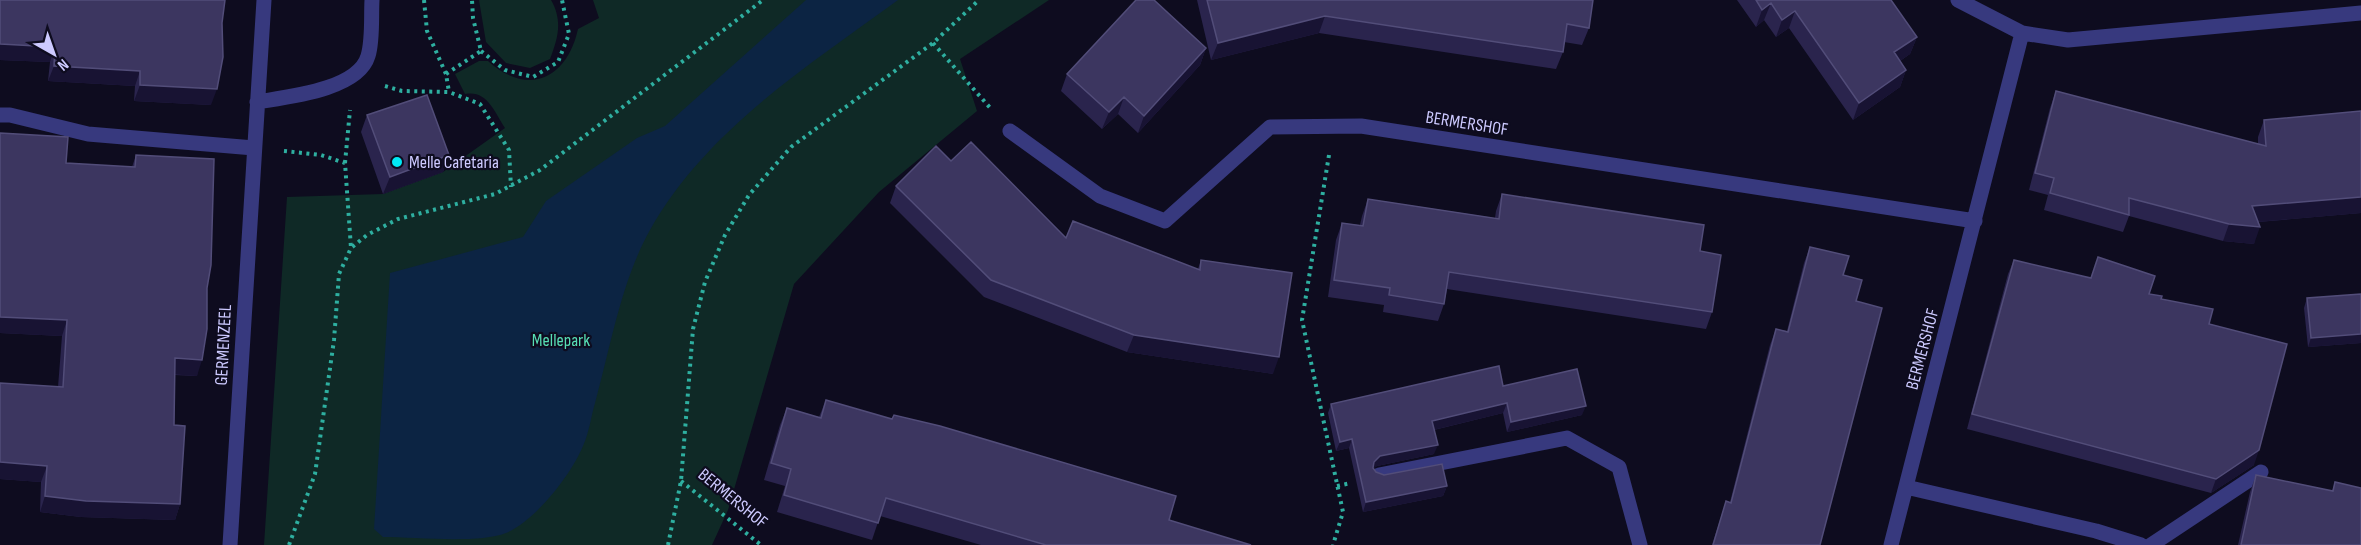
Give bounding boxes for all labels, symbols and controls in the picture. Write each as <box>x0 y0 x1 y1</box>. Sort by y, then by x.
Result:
north arrow <box>24 24 84 84</box>
text: N <box>53 54 72 74</box>
street label: BERMERSHOF <box>1424 107 1510 140</box>
place label: Melle Cafetaria <box>409 152 499 173</box>
marker: Melle Cafetaria <box>390 155 404 169</box>
street label: GERMENZEEL <box>211 304 236 386</box>
street label: BERMERSHOF <box>1902 306 1943 392</box>
park label: Mellepark <box>532 330 590 351</box>
street label: BERMERSHOF <box>694 464 772 533</box>

